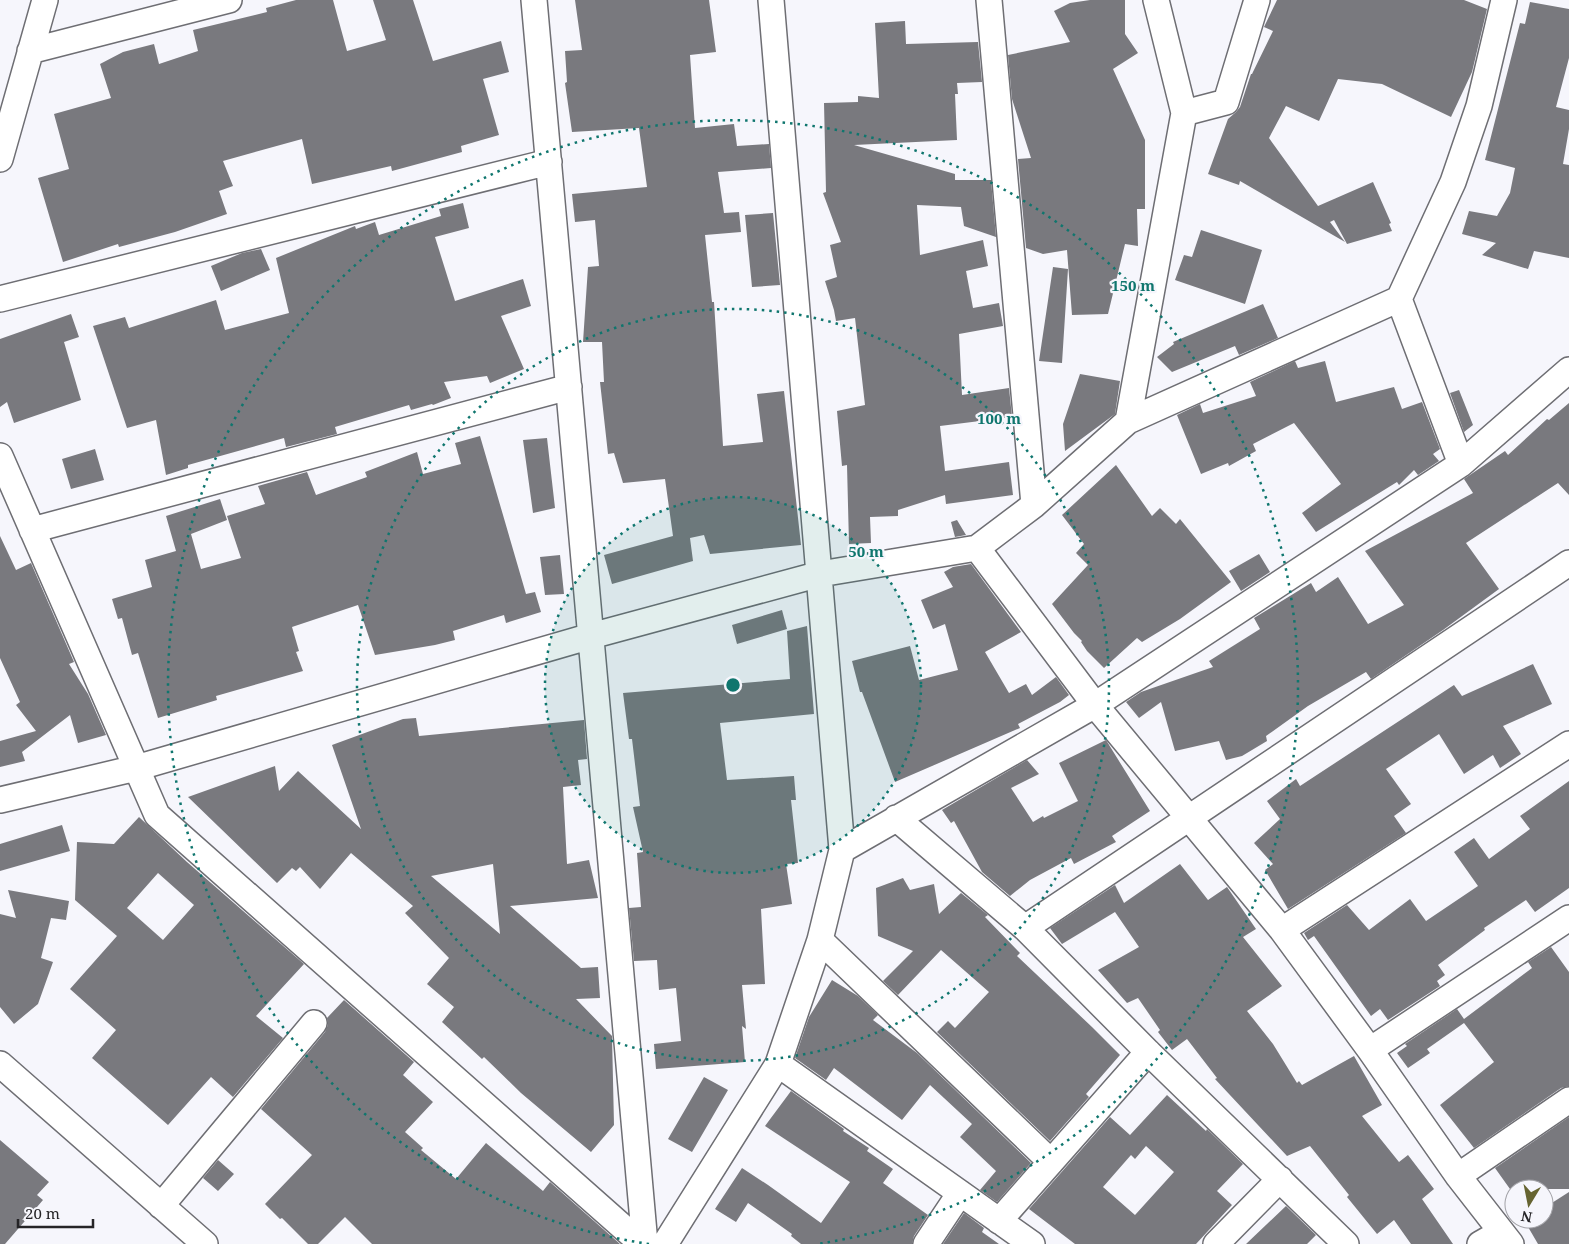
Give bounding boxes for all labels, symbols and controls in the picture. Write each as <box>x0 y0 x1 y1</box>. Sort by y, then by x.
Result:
text: 150 m <box>1111 275 1155 295</box>
text: 100 m <box>977 408 1021 428</box>
text: 50 m <box>848 541 884 561</box>
centre of rings <box>724 676 742 694</box>
north arrow <box>1504 1179 1554 1229</box>
scale bar <box>18 1196 92 1228</box>
text: 20 m <box>25 1203 60 1223</box>
text: N <box>1520 1207 1534 1228</box>

